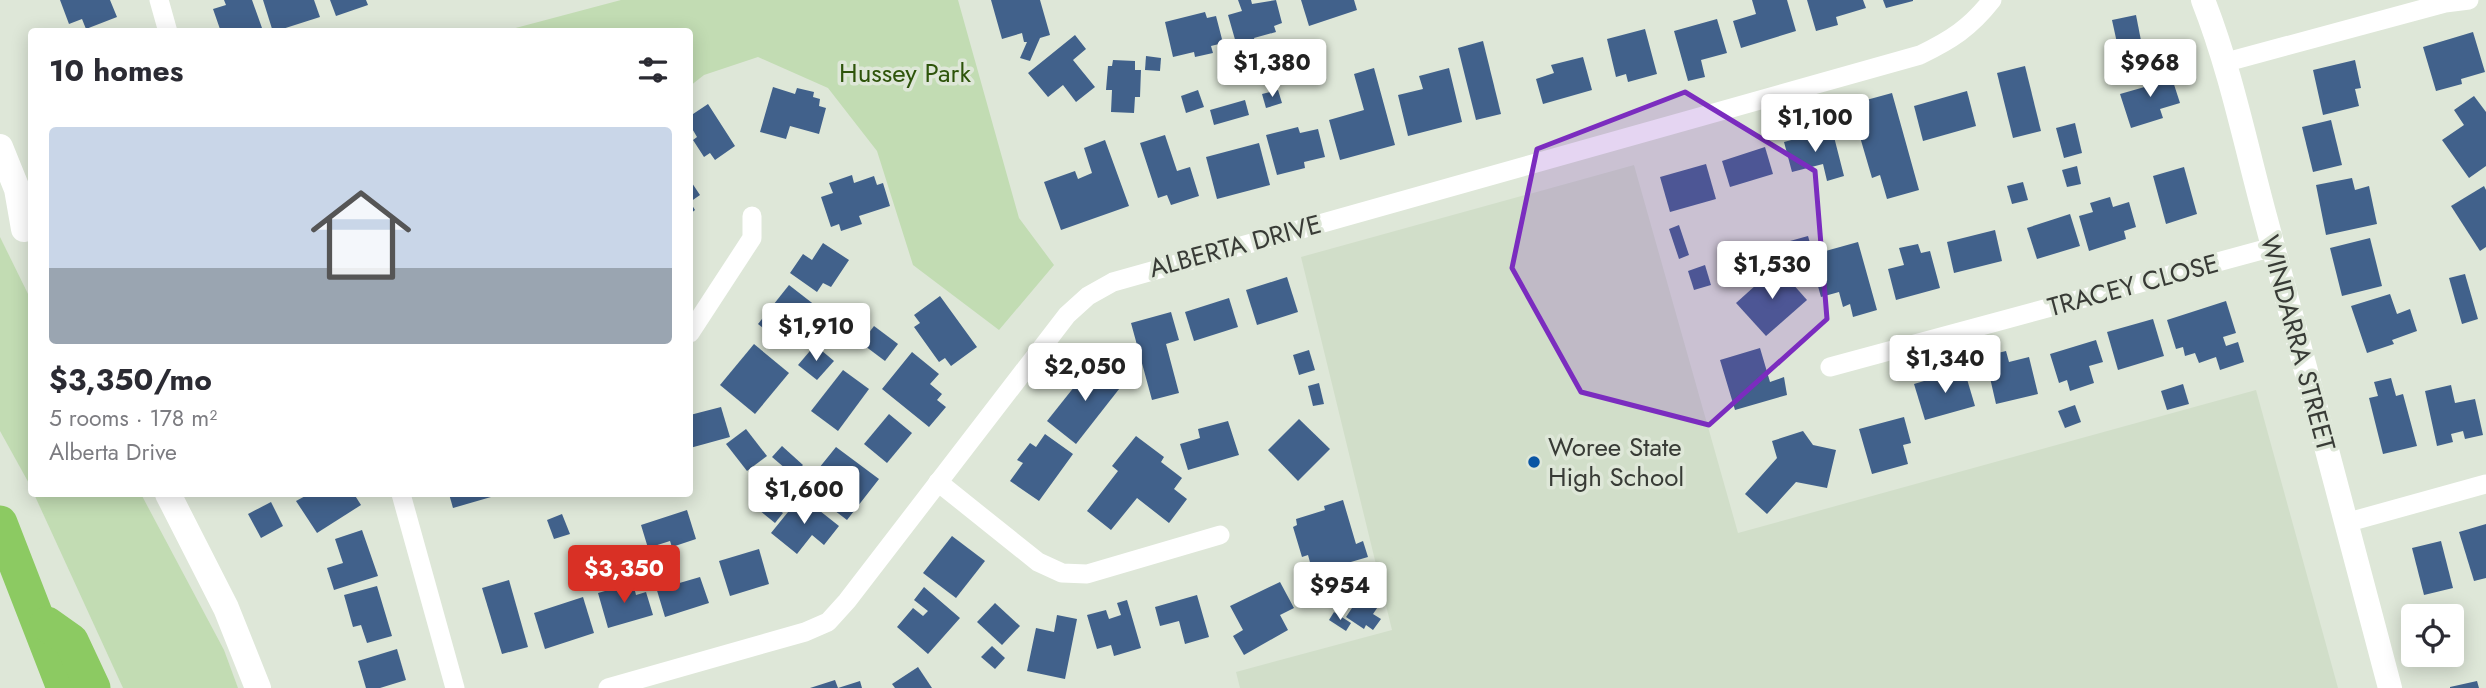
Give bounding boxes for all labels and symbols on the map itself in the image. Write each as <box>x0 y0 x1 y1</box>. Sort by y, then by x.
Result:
pin: $1,380 <box>1215 40 1329 99</box>
pin: $968 <box>2109 40 2191 99</box>
park label: Hussey Park <box>839 54 971 92</box>
pin: $1,100 <box>1758 94 1872 154</box>
street label: ALBERTA DRIVE <box>1145 205 1325 287</box>
street label: WINDARRA STREET <box>2251 231 2345 455</box>
pin: $1,530 <box>1715 242 1829 301</box>
street label: TRACEY CLOSE <box>2043 244 2223 326</box>
pin: $1,910 <box>759 304 873 363</box>
pin: $1,340 <box>1888 336 2002 395</box>
pin: $2,050 <box>1028 344 1142 403</box>
place label: Woree State High School <box>1548 428 1684 496</box>
marker: Woree State High School <box>1526 454 1542 470</box>
pin: $1,600 <box>747 466 861 526</box>
pin: $3,350 <box>567 546 681 605</box>
pin: $954 <box>1299 562 1381 622</box>

